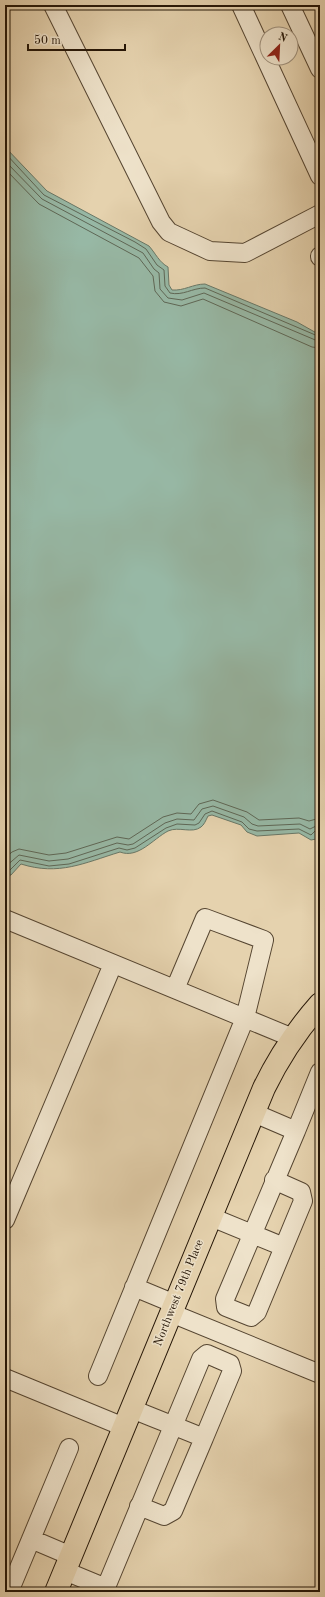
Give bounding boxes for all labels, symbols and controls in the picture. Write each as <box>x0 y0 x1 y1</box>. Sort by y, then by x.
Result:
scale bar <box>28 26 125 52</box>
north arrow <box>259 26 299 66</box>
text: N <box>276 32 289 45</box>
text: 50 m <box>34 34 61 47</box>
street label: Northwest 79th Place <box>152 1237 206 1348</box>

